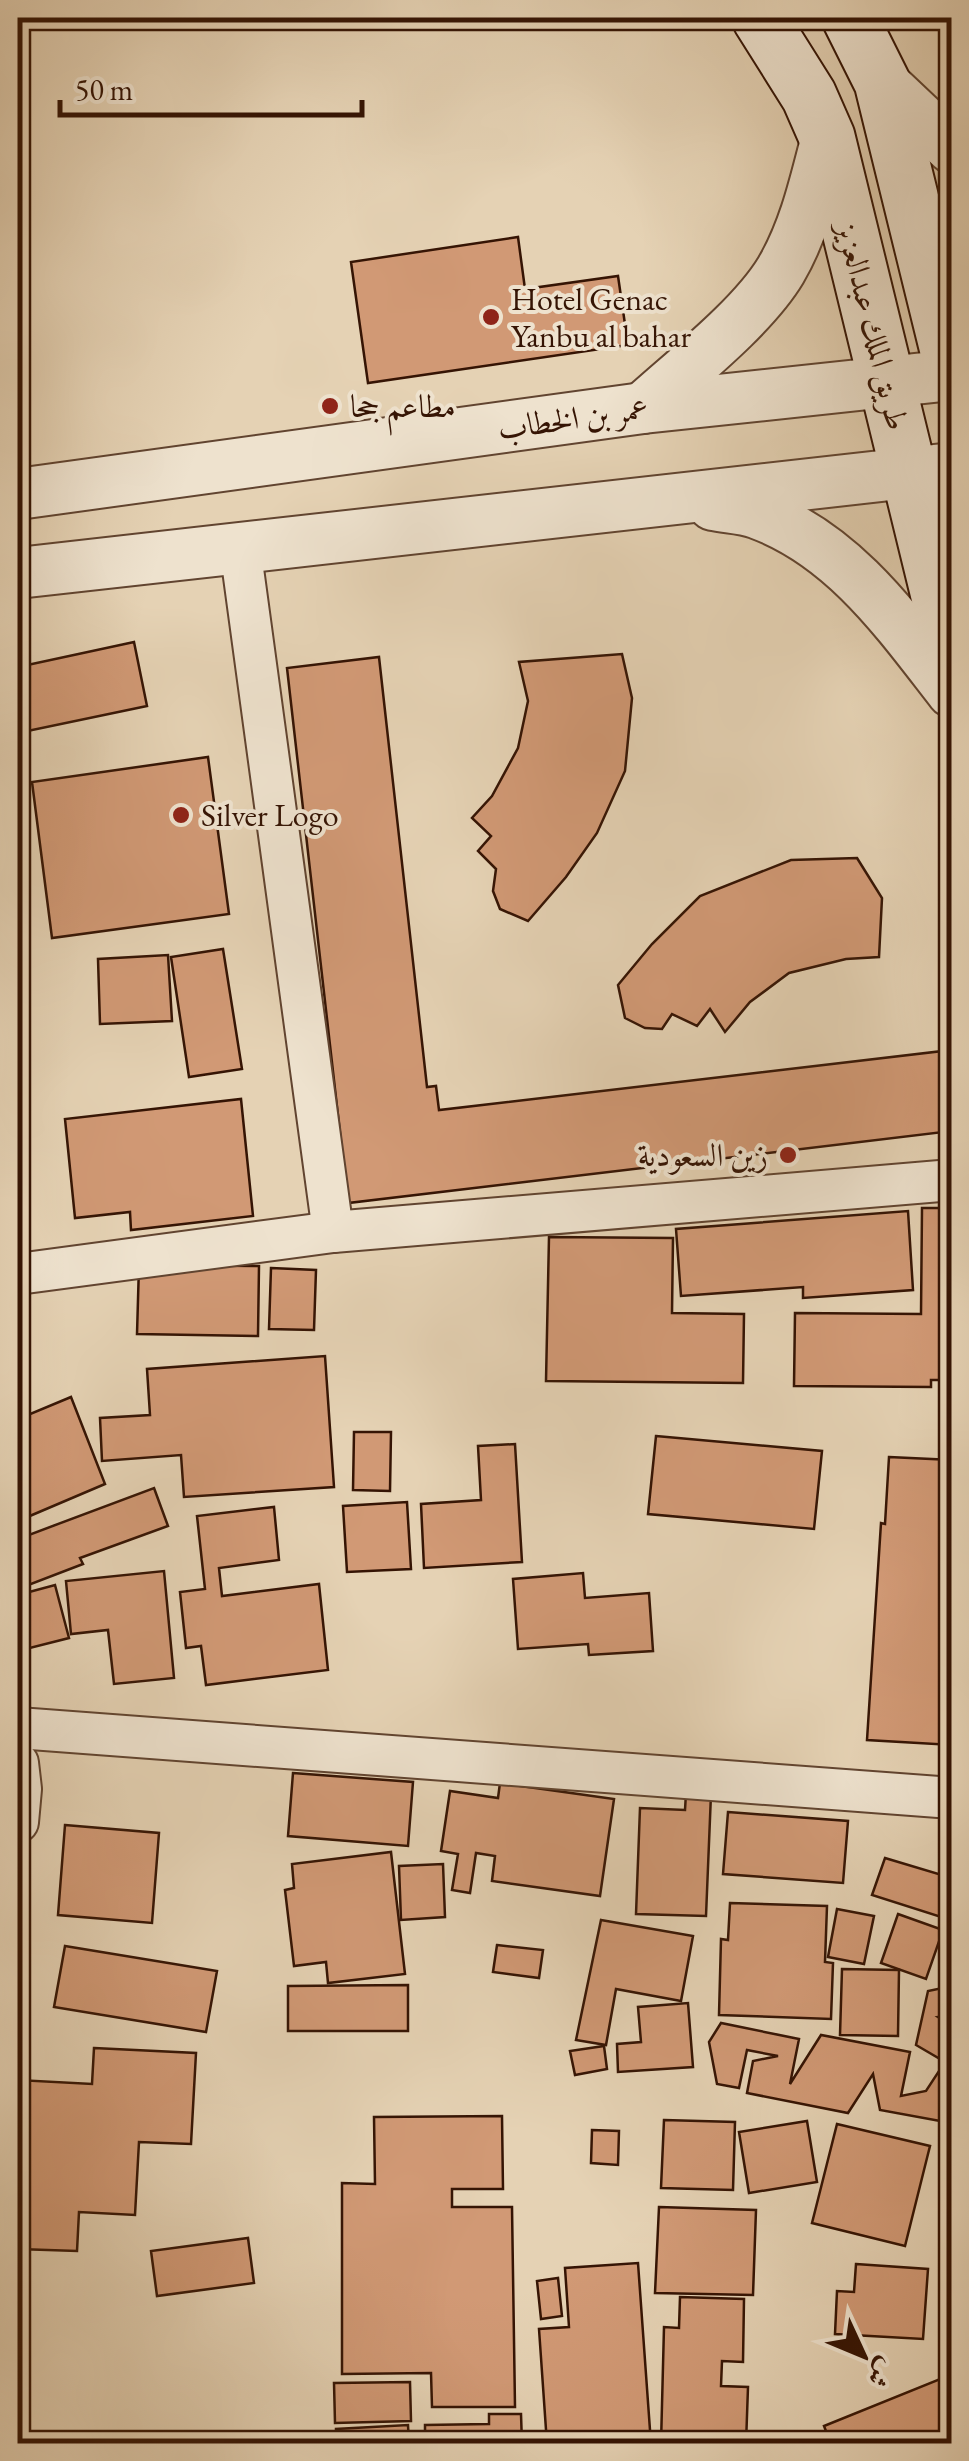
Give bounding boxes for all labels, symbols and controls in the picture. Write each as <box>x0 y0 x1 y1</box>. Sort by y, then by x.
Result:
scale bar <box>60 55 362 117</box>
text: 50 m <box>75 70 133 109</box>
street label: طريق الملك عبدالعزيز <box>826 215 919 435</box>
place label: Hotel Genac Yanbu al bahar <box>511 278 691 357</box>
marker: Hotel Genac Yanbu al bahar <box>480 306 502 328</box>
place label: مطاعم جحا <box>350 385 456 436</box>
street label: عمر بن الخطاب <box>495 387 651 449</box>
marker: مطاعم جحا <box>319 395 341 417</box>
place label: Silver Logo <box>201 794 338 836</box>
marker: Silver Logo <box>170 804 192 826</box>
place label: زين السعودية <box>637 1134 768 1176</box>
marker: زين السعودية <box>777 1144 799 1166</box>
north arrow <box>814 2306 914 2406</box>
text: ش <box>859 2351 905 2396</box>

